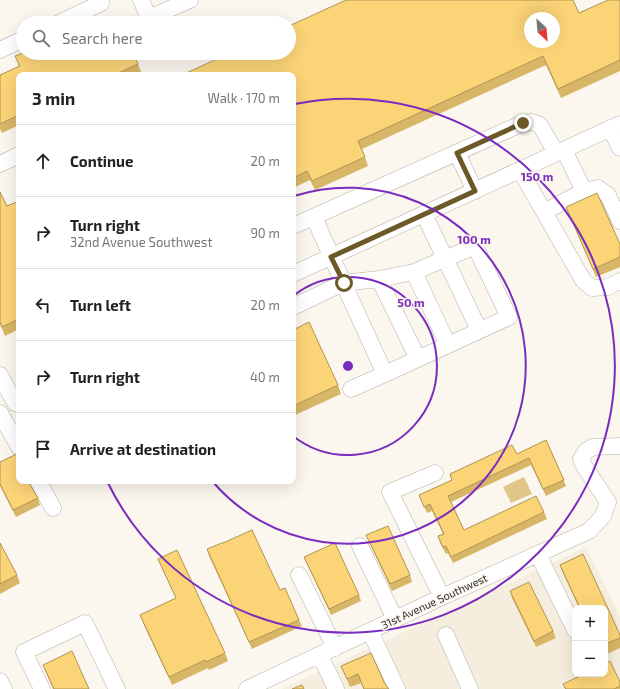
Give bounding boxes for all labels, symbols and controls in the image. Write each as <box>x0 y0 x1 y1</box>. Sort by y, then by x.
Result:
north arrow <box>524 12 560 48</box>
search box <box>16 16 296 60</box>
icon: search <box>30 27 52 49</box>
text: Search here <box>62 29 143 47</box>
text: 3 min <box>32 88 75 108</box>
text: Walk · 170 m <box>208 90 280 106</box>
route end <box>514 114 532 132</box>
icon: ahead <box>32 150 54 172</box>
text: Continue <box>70 152 133 170</box>
text: 20 m <box>251 153 280 169</box>
text: 150 m <box>521 169 553 183</box>
text: Turn right <box>70 216 140 234</box>
icon: right <box>32 222 54 244</box>
text: 90 m <box>250 225 280 241</box>
text: 100 m <box>457 232 491 246</box>
text: 32nd Avenue Southwest <box>70 234 212 250</box>
route start <box>335 274 353 292</box>
icon: left <box>32 294 54 316</box>
text: 50 m <box>397 295 425 309</box>
text: Turn left <box>70 296 131 314</box>
text: 20 m <box>251 297 280 313</box>
centre of rings <box>341 359 355 373</box>
icon: right <box>32 366 54 388</box>
text: Turn right <box>70 368 140 386</box>
text: 40 m <box>250 369 280 385</box>
icon: arrive <box>32 438 54 460</box>
text: Arrive at destination <box>70 440 216 458</box>
street label: 31st Avenue Southwest <box>379 571 489 631</box>
map controls <box>572 605 608 677</box>
button: + <box>572 605 608 641</box>
button: − <box>572 641 608 677</box>

